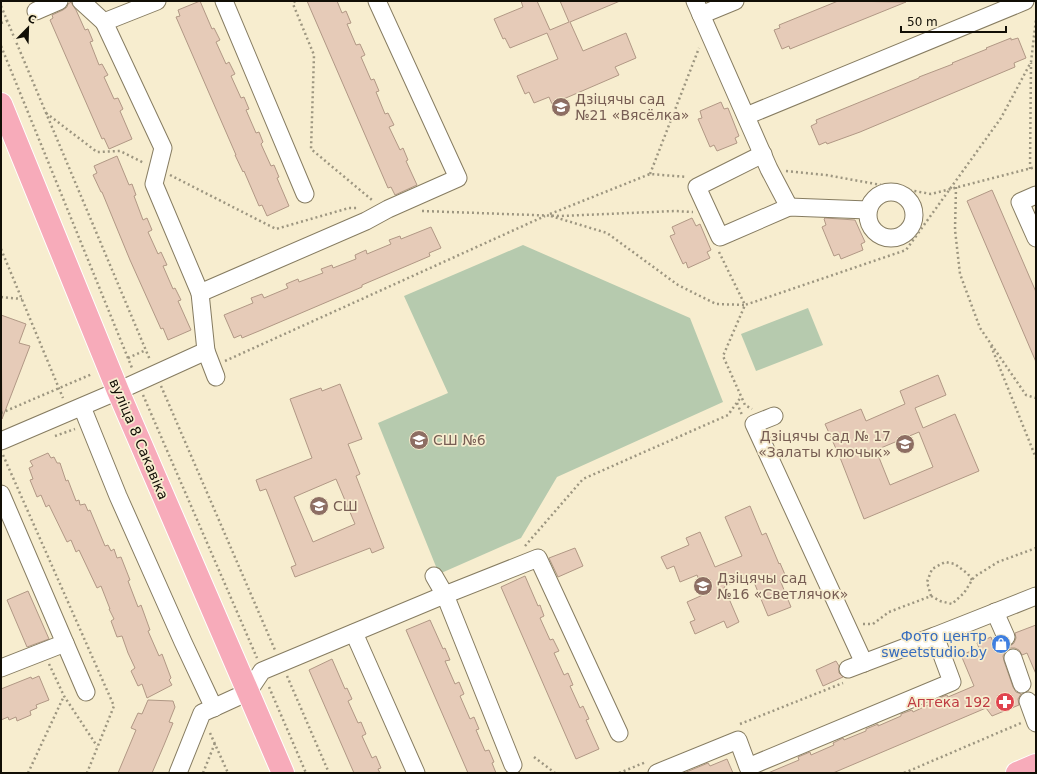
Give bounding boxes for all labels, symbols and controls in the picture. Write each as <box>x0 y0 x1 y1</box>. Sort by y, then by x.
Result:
north arrow <box>8 8 48 48</box>
scale bar <box>901 8 1006 34</box>
text: С <box>25 12 38 27</box>
text: 50 m <box>907 15 938 29</box>
place label: Дзіцячы сад №21 «Вясёлка» <box>575 91 689 123</box>
school or university icon: Дзіцячы сад №21 «Вясёлка» <box>550 96 572 118</box>
street label: вуліца 8 Сакавіка <box>106 376 172 502</box>
place label: Дзіцячы сад № 17 «Залаты ключык» <box>758 428 891 460</box>
school or university icon: СШ №6 <box>408 429 430 451</box>
place label: СШ №6 <box>433 432 486 448</box>
school or university icon: Дзіцячы сад № 17 «Залаты ключык» <box>894 433 916 455</box>
school or university icon: СШ <box>308 495 330 517</box>
place label: СШ <box>333 498 358 514</box>
place label: Дзіцячы сад №16 «Светлячок» <box>717 570 848 602</box>
school or university icon: Дзіцячы сад №16 «Светлячок» <box>692 575 714 597</box>
place label: Фото центр sweetstudio.by <box>881 628 987 660</box>
shop icon: Фото центр sweetstudio.by <box>990 633 1012 655</box>
pharmacy icon: Аптека 192 <box>994 691 1016 713</box>
place label: Аптека 192 <box>907 694 991 710</box>

